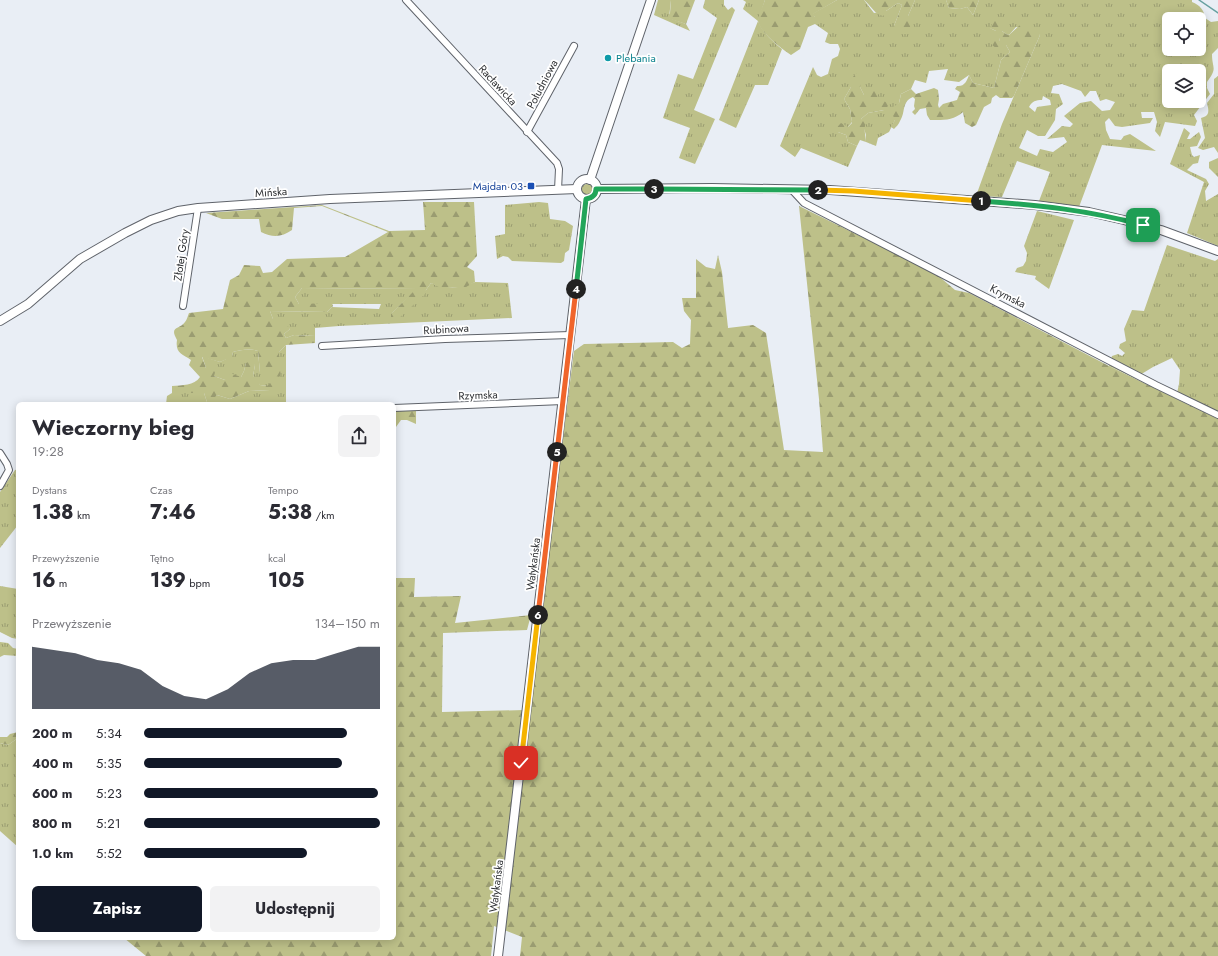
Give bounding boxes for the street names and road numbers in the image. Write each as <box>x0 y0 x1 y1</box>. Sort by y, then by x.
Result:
street label: Południowa <box>522 57 562 111</box>
street label: Racławicka <box>475 61 521 109</box>
street label: Mińska <box>254 183 288 201</box>
street label: Złotej Góry <box>169 228 193 282</box>
street label: Krymska <box>987 280 1029 312</box>
street label: Rubinowa <box>423 320 469 338</box>
street label: Rzymska <box>458 386 498 404</box>
street label: Watykańska <box>522 537 544 591</box>
street label: Watykańska <box>485 859 507 913</box>

